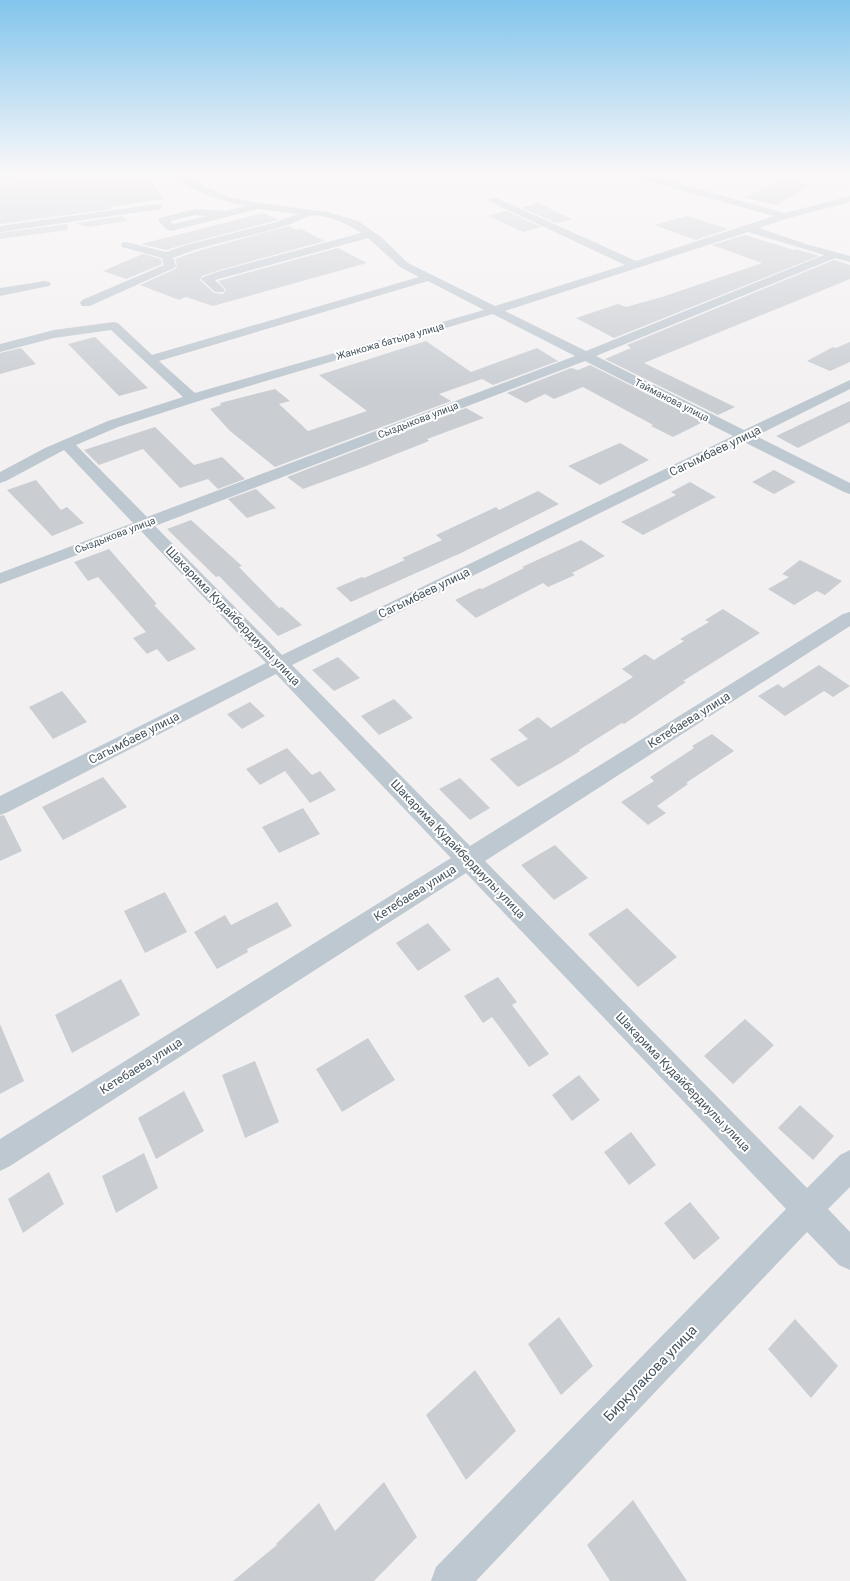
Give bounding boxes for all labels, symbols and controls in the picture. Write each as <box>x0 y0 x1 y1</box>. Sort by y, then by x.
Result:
street label: Жанкожа батыра улица <box>335 320 445 362</box>
street label: Тайманова улица <box>633 376 711 424</box>
street label: Сыздыкова улица <box>376 400 460 440</box>
street label: Сагымбаев улица <box>667 423 763 479</box>
street label: Сыздыкова улица <box>73 515 157 555</box>
street label: Шакарима Кудайбердиулы улица <box>163 544 303 688</box>
street label: Сагымбаев улица <box>376 565 472 621</box>
street label: Кетебаева улица <box>645 689 733 751</box>
street label: Сагымбаев улица <box>86 709 182 767</box>
street label: Шакарима Кудайбердиулы улица <box>388 777 528 921</box>
street label: Кетебаева улица <box>371 862 459 924</box>
street label: Шакарима Кудайбердиулы улица <box>613 1010 753 1154</box>
street label: Кетебаева улица <box>97 1035 185 1097</box>
street label: Биркулакова улица <box>600 1322 700 1424</box>

